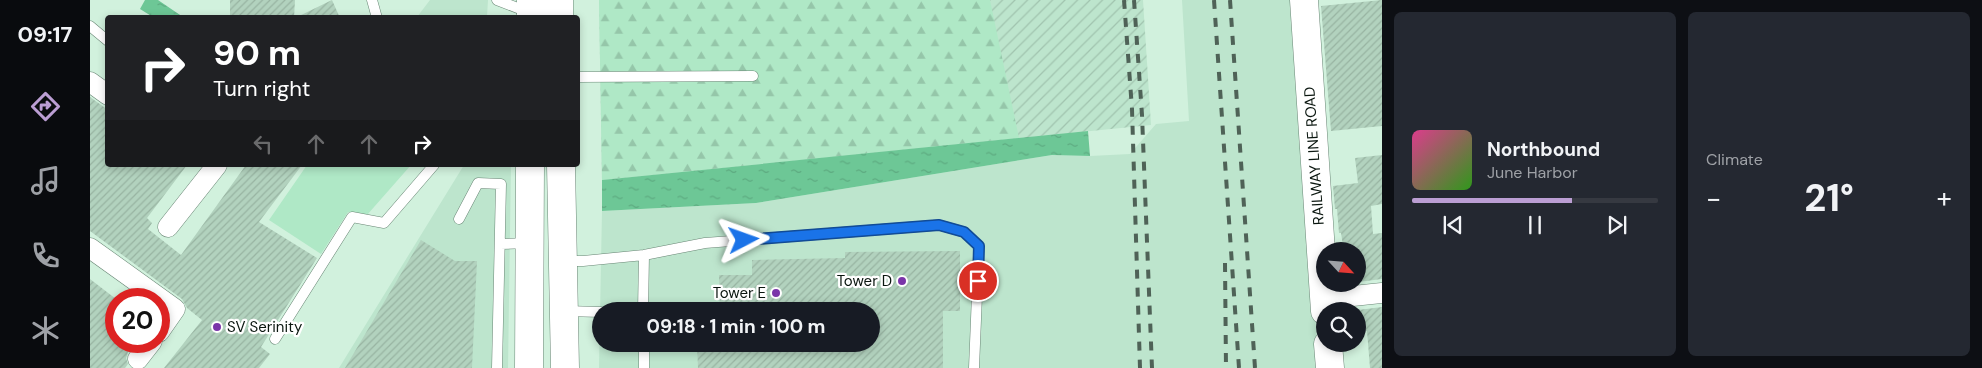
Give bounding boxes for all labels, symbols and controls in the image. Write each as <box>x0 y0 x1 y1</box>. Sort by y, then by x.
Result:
text: 09:17 <box>18 20 72 49</box>
text: 90 m <box>213 30 301 76</box>
icon: right <box>130 35 195 100</box>
text: Turn right <box>213 74 310 103</box>
street label: RAILWAY LINE ROAD <box>1299 86 1329 226</box>
icon: directions <box>28 89 63 124</box>
icon: left <box>249 130 277 158</box>
icon: ahead <box>302 130 330 158</box>
icon: ahead <box>355 130 383 158</box>
icon: right <box>408 130 436 158</box>
text: Northbound <box>1487 137 1600 162</box>
text: Climate <box>1706 149 1763 170</box>
text: June Harbor <box>1487 162 1578 183</box>
icon: music <box>28 163 63 198</box>
text: 21° <box>1804 173 1854 223</box>
text: − <box>1706 180 1721 217</box>
text: + <box>1937 180 1952 217</box>
icon: previous <box>1439 211 1467 239</box>
icon: pause <box>1521 211 1549 239</box>
icon: next <box>1603 211 1631 239</box>
position arrow <box>717 213 769 265</box>
icon: phone <box>28 238 63 273</box>
north arrow <box>1316 242 1366 292</box>
map controls <box>1316 242 1366 352</box>
pin <box>957 260 999 302</box>
icon: arrive <box>964 267 992 295</box>
place label: Tower D <box>837 271 892 291</box>
marker: Tower D <box>896 275 908 287</box>
place label: Tower E <box>713 283 766 303</box>
marker: Tower E <box>770 287 782 299</box>
speed limit sign: 20 <box>105 288 170 353</box>
button: search <box>1316 302 1366 352</box>
icon: climate <box>28 313 63 348</box>
text: 09:18 · 1 min · 100 m <box>647 314 825 339</box>
place label: SV Serinity <box>227 317 303 337</box>
marker: SV Serinity <box>211 321 223 333</box>

